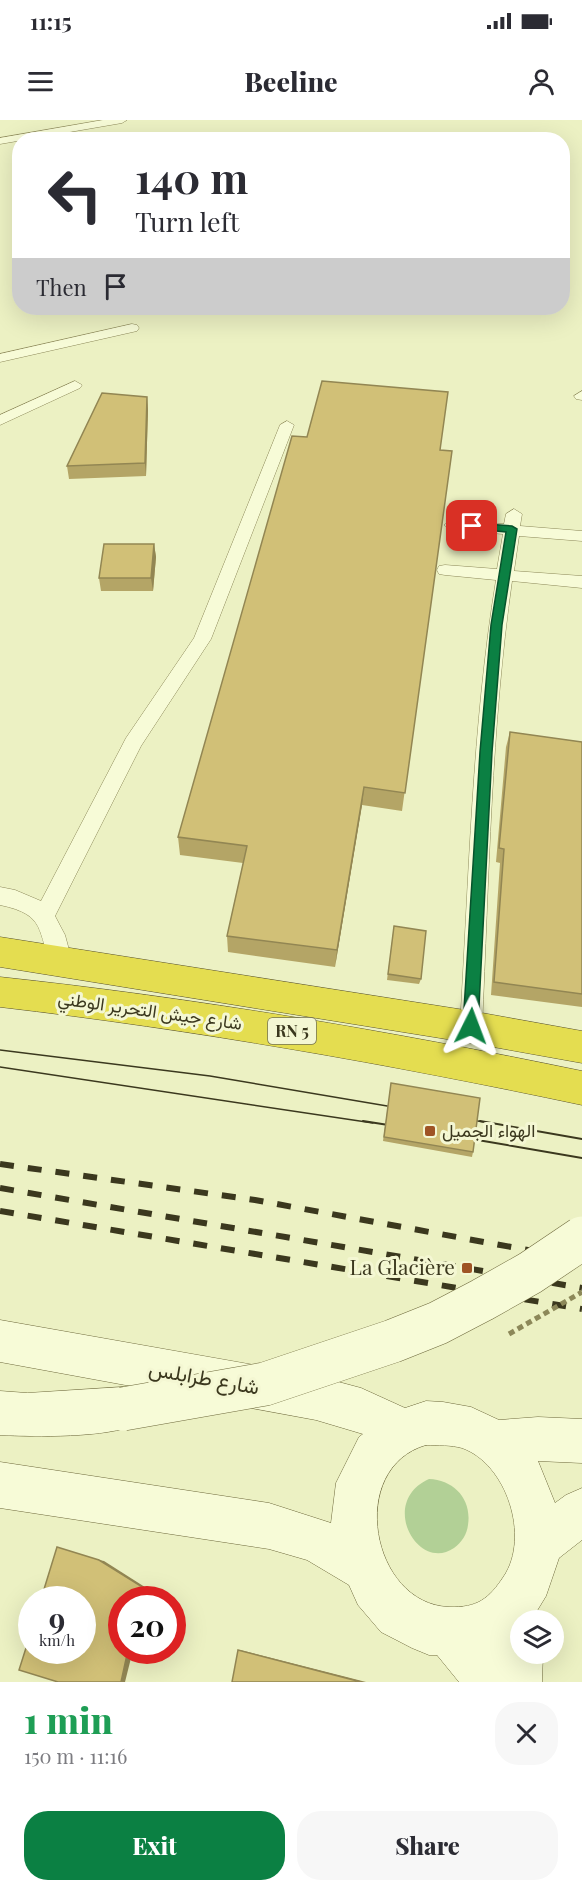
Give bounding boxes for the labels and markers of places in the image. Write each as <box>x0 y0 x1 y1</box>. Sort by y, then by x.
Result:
pin <box>446 500 497 551</box>
place label: الهواء الجميل <box>442 1118 535 1142</box>
marker: الهواء الجميل <box>423 1124 437 1138</box>
place label: La Glacière <box>350 1252 455 1280</box>
marker: La Glacière <box>460 1261 474 1275</box>

